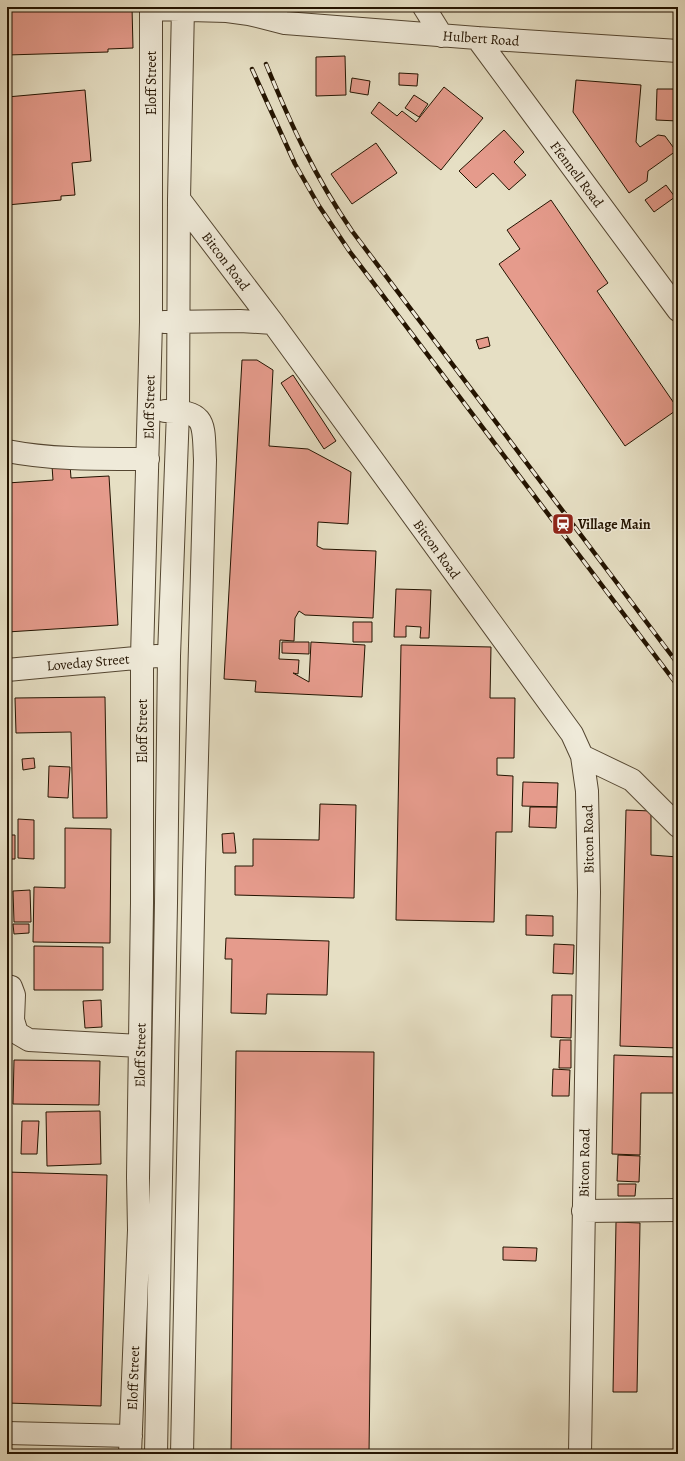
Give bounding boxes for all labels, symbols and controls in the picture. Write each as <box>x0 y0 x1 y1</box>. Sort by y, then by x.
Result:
street label: Hulbert Road <box>442 26 520 51</box>
street label: Eloff Street <box>142 50 161 115</box>
street label: Ffennell Road <box>545 137 608 212</box>
street label: Bitcon Road <box>197 228 254 295</box>
street label: Eloff Street <box>139 374 160 440</box>
station icon: Village Main <box>550 511 576 537</box>
place label: Village Main <box>577 515 651 534</box>
street label: Bitcon Road <box>409 516 465 583</box>
street label: Loveday Street <box>46 649 131 676</box>
street label: Eloff Street <box>133 698 152 763</box>
street label: Bitcon Road <box>578 804 599 874</box>
street label: Eloff Street <box>130 1022 151 1088</box>
street label: Bitcon Road <box>574 1128 595 1198</box>
street label: Eloff Street <box>123 1345 144 1411</box>

